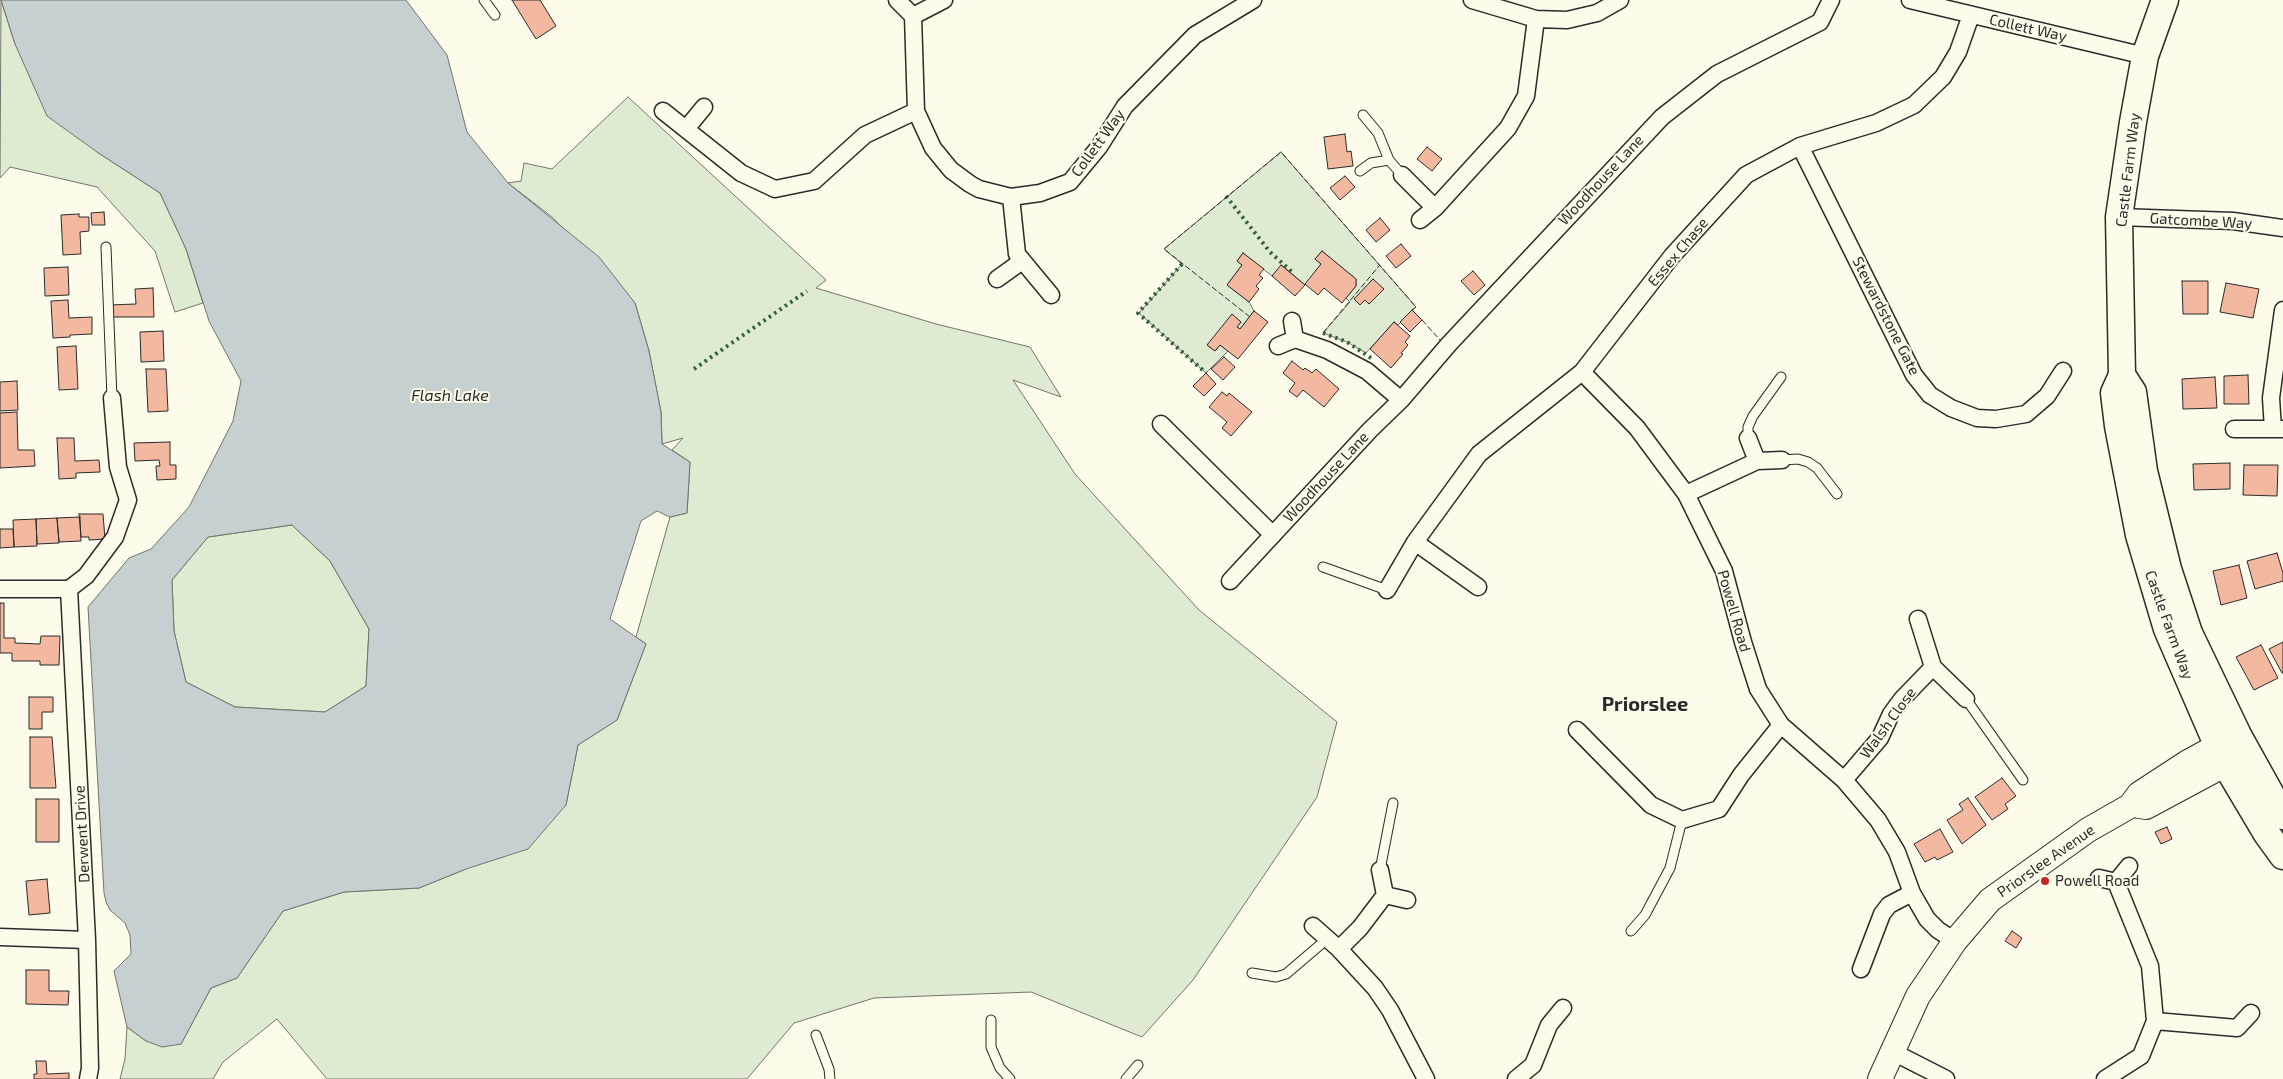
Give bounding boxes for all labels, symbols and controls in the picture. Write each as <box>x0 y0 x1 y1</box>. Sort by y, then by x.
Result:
street label: Collett Way <box>1987 10 2069 46</box>
street label: Collett Way <box>1067 106 1129 180</box>
street label: Castle Farm Way <box>2112 112 2144 228</box>
street label: Woodhouse Lane <box>1554 131 1648 229</box>
street label: Gatcombe Way <box>2149 209 2253 233</box>
street label: Essex Chase <box>1644 214 1712 290</box>
street label: Stewardstone Gate <box>1848 254 1924 378</box>
water label: Flash Lake <box>411 386 489 406</box>
street label: Woodhouse Lane <box>1279 428 1373 526</box>
street label: Powell Road <box>1714 568 1754 654</box>
street label: Castle Farm Way <box>2141 568 2197 682</box>
street label: Walsh Close <box>1856 684 1920 762</box>
district label: Priorslee <box>1602 692 1688 716</box>
street label: Derwent Drive <box>70 785 94 883</box>
street label: Priorslee Avenue <box>1994 821 2098 901</box>
place label: Powell Road <box>2055 872 2139 890</box>
marker: Powell Road <box>2039 875 2051 887</box>

